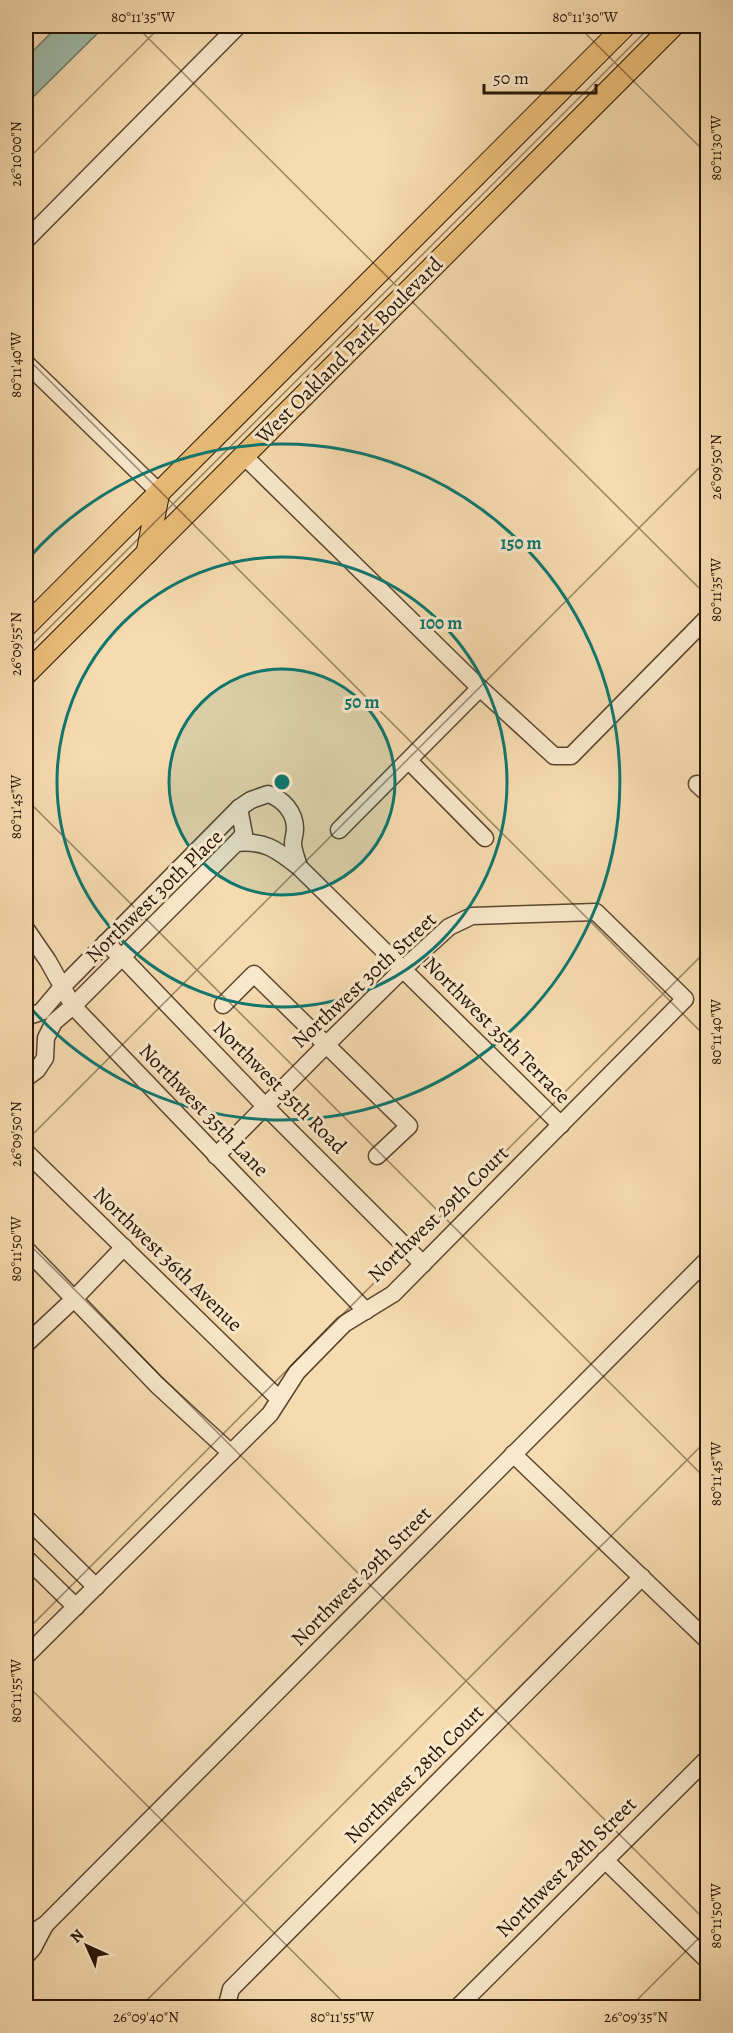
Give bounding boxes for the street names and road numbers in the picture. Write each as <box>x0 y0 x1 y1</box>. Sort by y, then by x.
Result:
street label: West Oakland Park Boulevard <box>249 250 449 450</box>
street label: Northwest 30th Place <box>79 823 229 969</box>
street label: Northwest 30th Street <box>286 906 442 1054</box>
street label: Northwest 35th Terrace <box>417 950 577 1110</box>
street label: Northwest 35th Road <box>207 1014 353 1160</box>
street label: Northwest 35th Lane <box>133 1037 275 1183</box>
street label: Northwest 29th Court <box>361 1139 515 1289</box>
street label: Northwest 36th Avenue <box>87 1180 249 1338</box>
street label: Northwest 29th Street <box>285 1500 437 1652</box>
street label: Northwest 28th Court <box>338 1698 490 1850</box>
street label: Northwest 28th Street <box>489 1790 643 1944</box>

